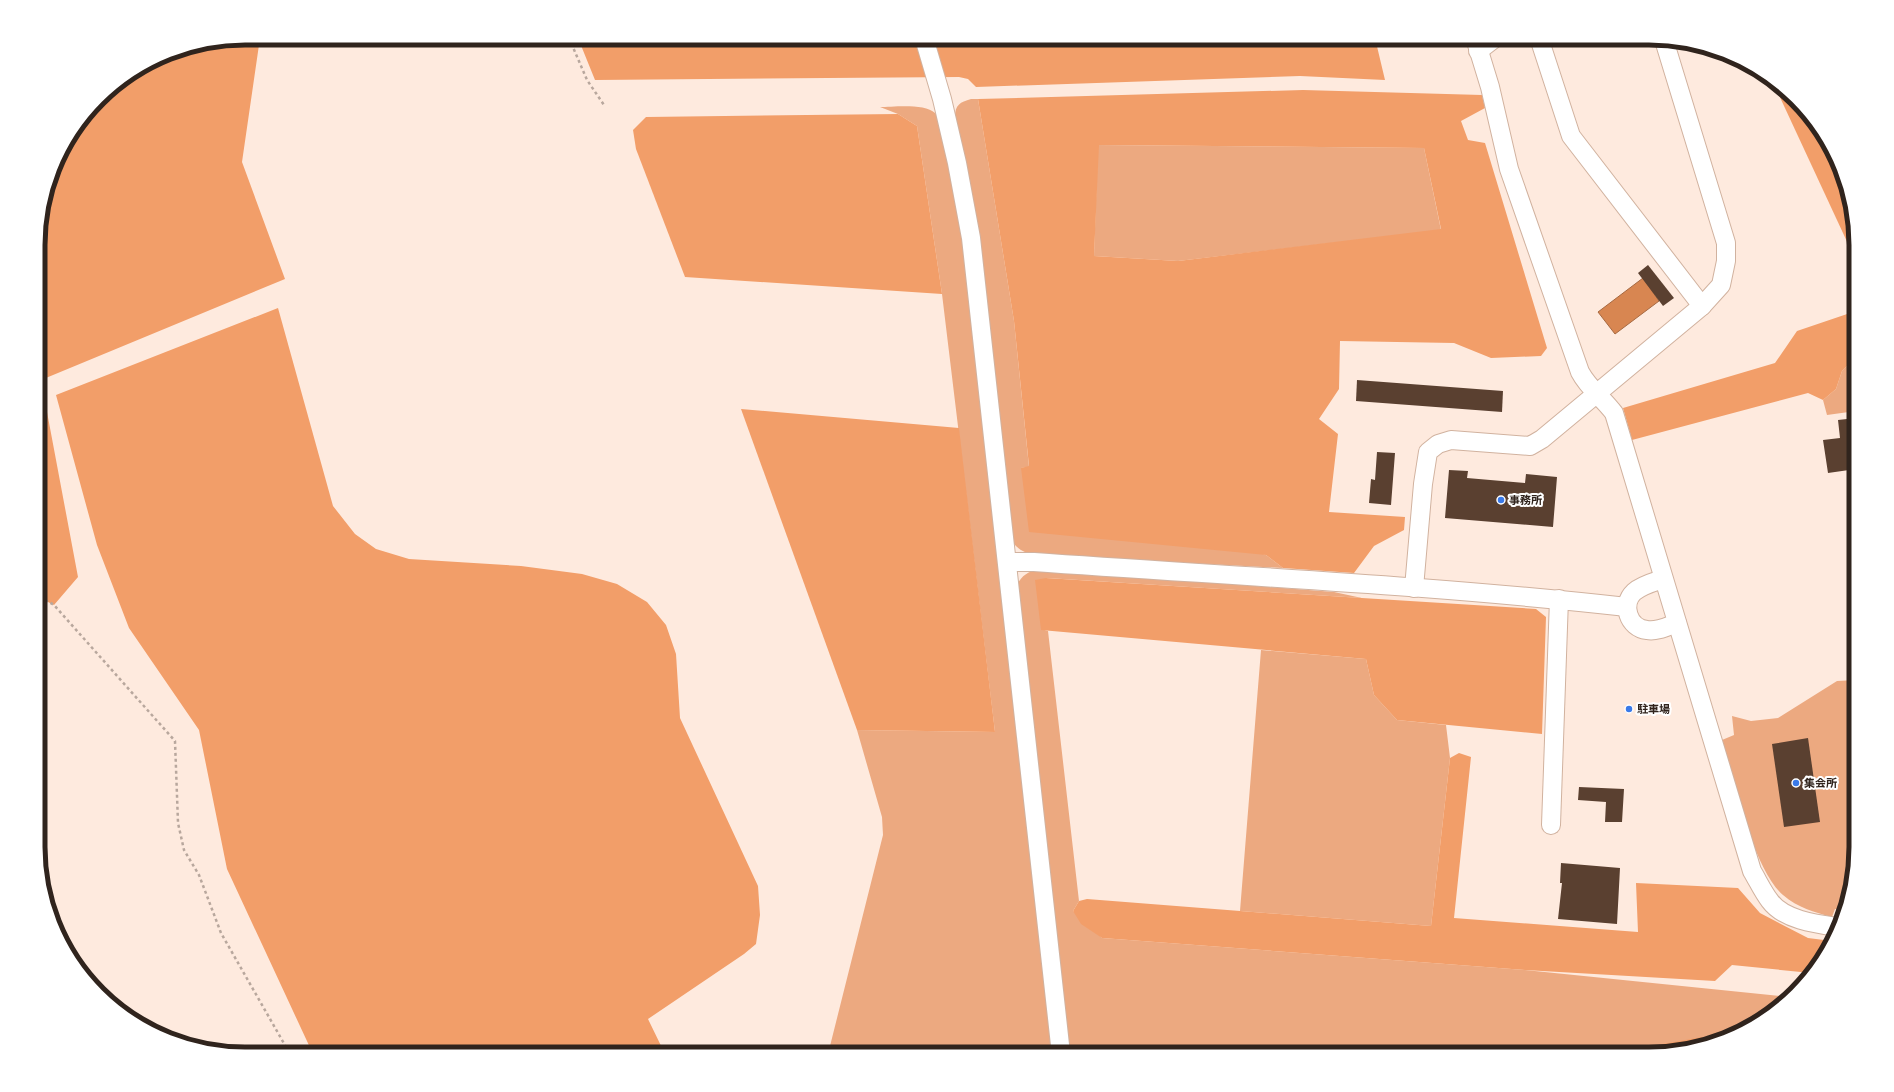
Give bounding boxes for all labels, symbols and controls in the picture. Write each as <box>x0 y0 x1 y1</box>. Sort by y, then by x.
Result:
place label: 事務所 <box>1509 494 1542 507</box>
marker: 事務所 <box>1496 495 1506 505</box>
place label: 駐車場 <box>1637 703 1670 716</box>
marker: 駐車場 <box>1624 704 1634 714</box>
place label: 集会所 <box>1804 777 1837 790</box>
marker: 集会所 <box>1791 778 1801 788</box>

